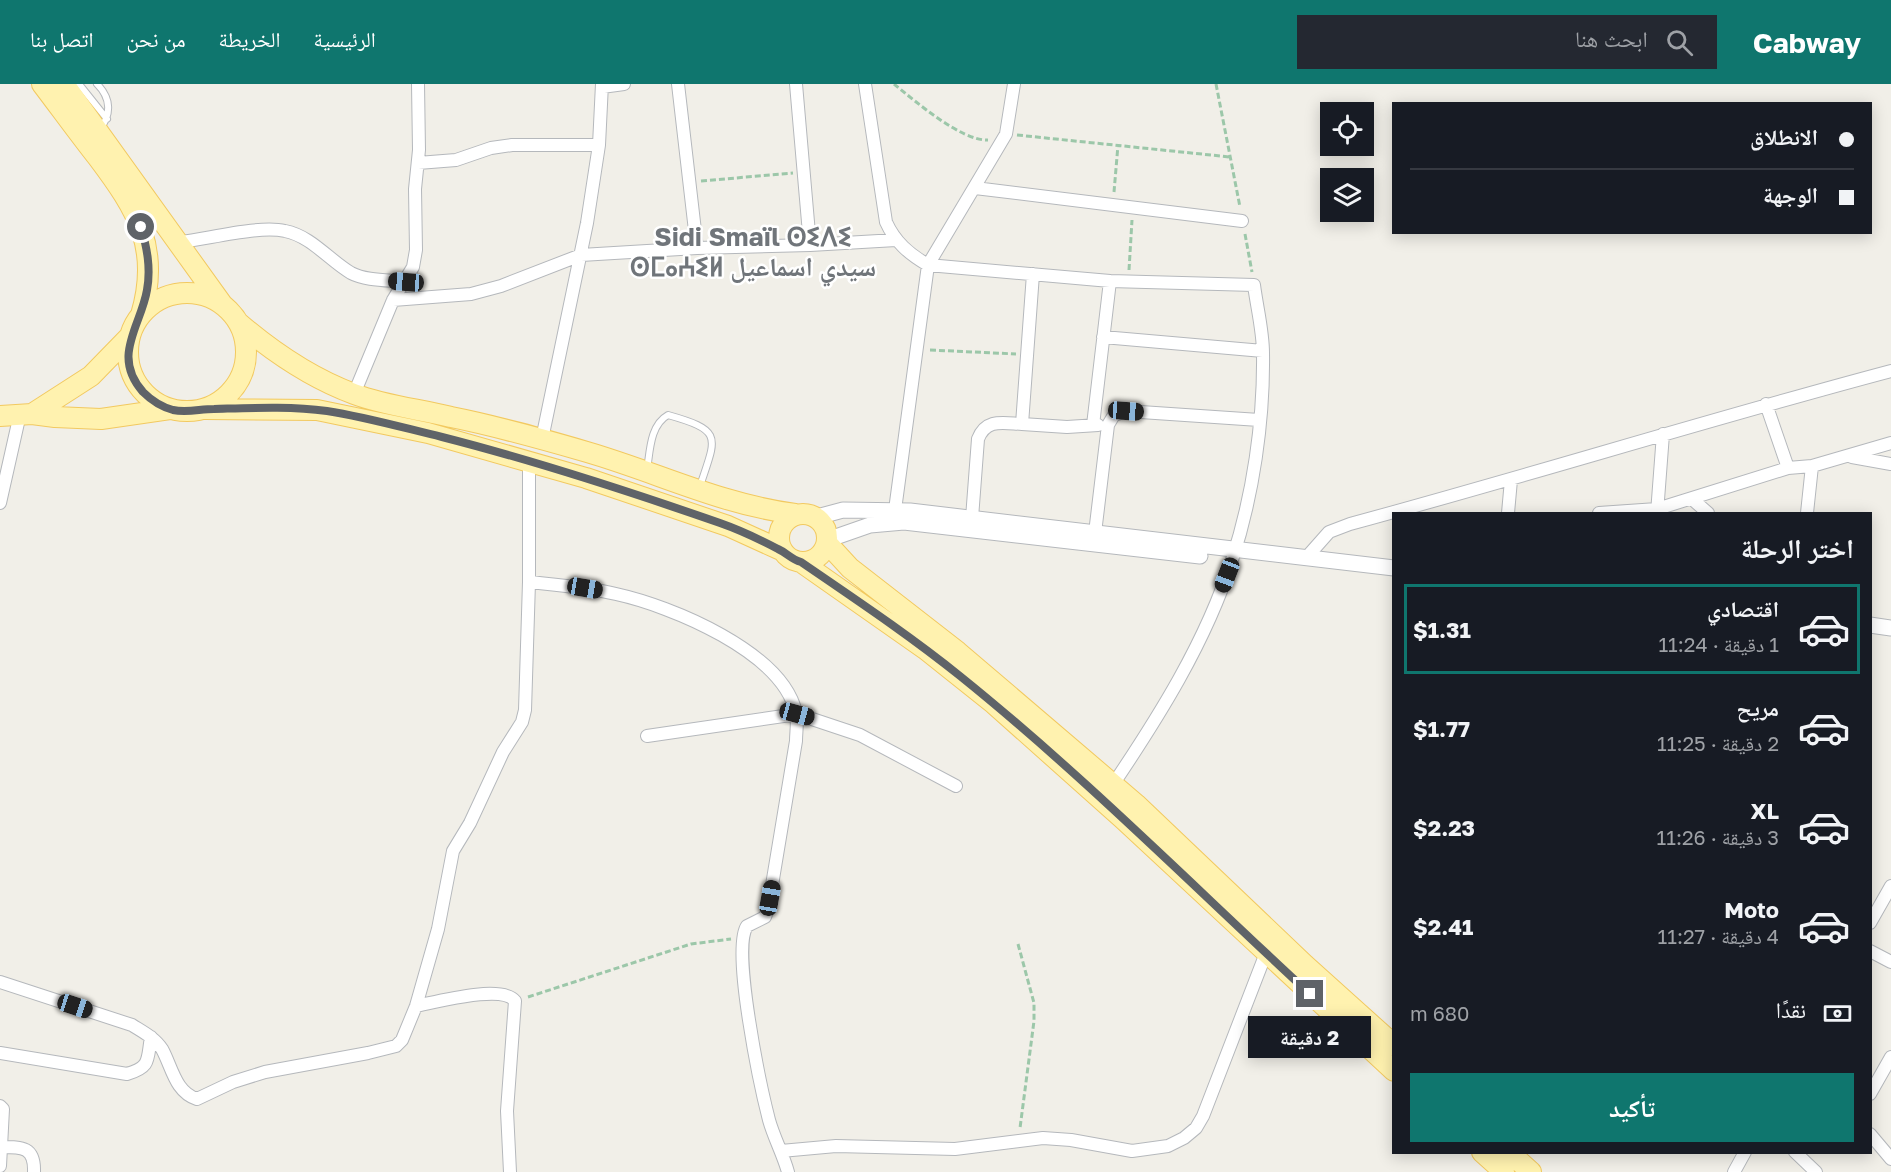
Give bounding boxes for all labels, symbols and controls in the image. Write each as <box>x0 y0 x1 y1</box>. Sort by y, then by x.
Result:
search box <box>1297 15 1717 69</box>
text: ابحث هنا <box>1575 25 1648 52</box>
text: اتصل بنا <box>30 26 93 52</box>
text: من نحن <box>126 26 186 52</box>
text: الخريطة <box>219 26 280 52</box>
text: الرئيسية <box>313 26 376 52</box>
icon: search <box>1663 26 1696 59</box>
text: Cabway <box>1753 26 1861 59</box>
map controls <box>1320 102 1374 222</box>
button: locate <box>1320 102 1374 156</box>
text: الانطلاق <box>1750 123 1818 150</box>
button: layers <box>1320 168 1374 222</box>
text: الوجهة <box>1763 181 1818 208</box>
route start <box>127 213 154 240</box>
district label: Sidi Smaïl ⵙⵉⴷⵉ ⵙⵎⴰⵄⵉⵍ سيدي اسماعيل <box>630 221 876 287</box>
car <box>387 272 425 292</box>
car <box>1107 401 1145 421</box>
text: اختر الرحلة <box>1741 532 1854 564</box>
car <box>1212 555 1242 595</box>
car <box>566 576 604 600</box>
text: اقتصادي <box>1707 595 1779 622</box>
icon: car <box>1797 602 1851 656</box>
text: $1.31 <box>1413 616 1471 643</box>
text: 1 دقيقة · 11:24 <box>1658 632 1779 656</box>
text: مريح <box>1736 694 1779 721</box>
car <box>777 701 817 727</box>
icon: car <box>1797 701 1851 755</box>
text: $1.77 <box>1413 715 1470 742</box>
text: 2 دقيقة · 11:25 <box>1657 731 1779 755</box>
text: XL <box>1751 797 1779 824</box>
icon: car <box>1797 800 1851 854</box>
text: $2.23 <box>1413 814 1475 841</box>
text: 3 دقيقة · 11:26 <box>1657 825 1779 849</box>
car <box>758 879 782 917</box>
text: Moto <box>1724 896 1779 923</box>
icon: car <box>1797 899 1851 953</box>
text: $2.41 <box>1413 913 1473 940</box>
text: 4 دقيقة · 11:27 <box>1658 924 1779 948</box>
route end <box>1296 980 1323 1007</box>
car <box>55 992 95 1020</box>
text: نقدًا <box>1776 996 1806 1023</box>
icon: cash <box>1821 997 1854 1030</box>
text: 680 m <box>1410 1001 1469 1025</box>
callout: 2 دقيقة <box>1248 1015 1372 1057</box>
text: 2 دقيقة <box>1280 1025 1339 1049</box>
button: تأكيد <box>1410 1073 1854 1142</box>

